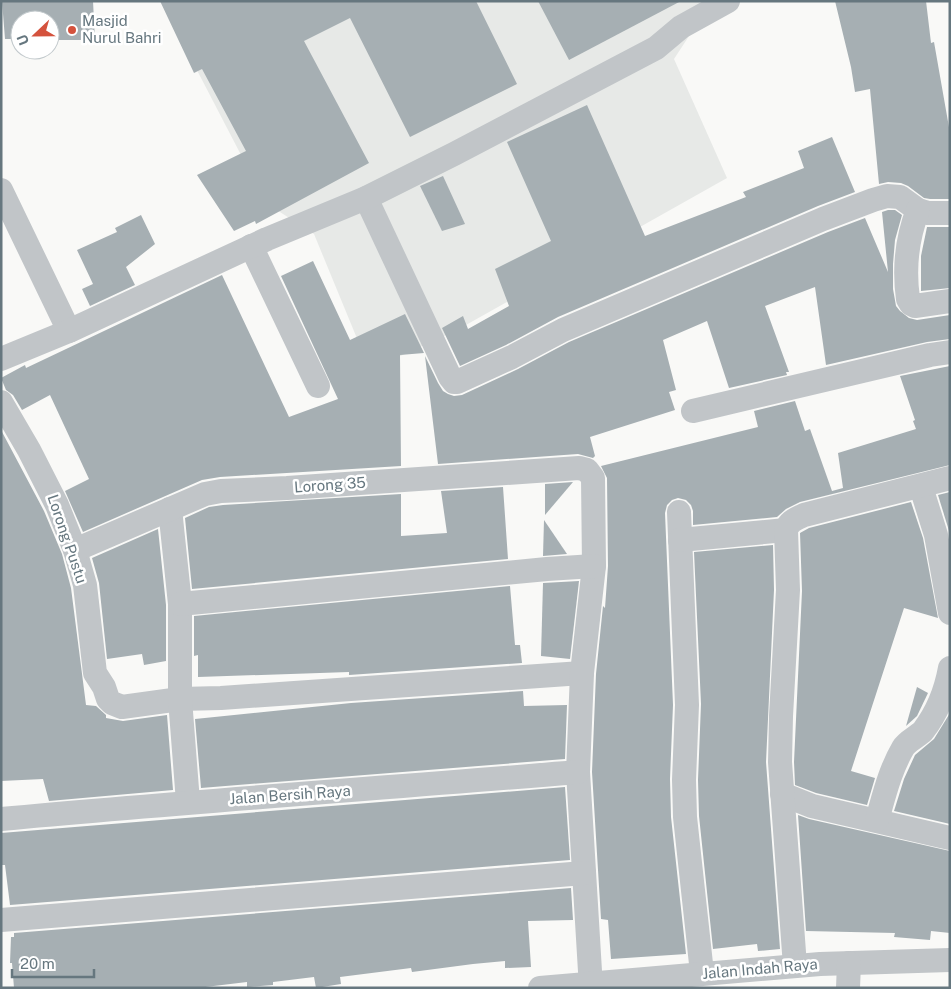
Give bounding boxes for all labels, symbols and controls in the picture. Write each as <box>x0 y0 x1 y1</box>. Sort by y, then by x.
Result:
north arrow <box>10 10 60 60</box>
place label: Masjid Nurul Bahri <box>82 12 162 46</box>
marker: Masjid Nurul Bahri <box>66 24 78 36</box>
text: U <box>14 32 32 48</box>
street label: Lorong 35 <box>294 474 366 495</box>
street label: Lorong Pustu <box>44 492 91 585</box>
street label: Jalan Bersih Raya <box>229 782 351 807</box>
scale bar <box>12 946 95 978</box>
text: 20 m <box>20 955 55 972</box>
street label: Jalan Indah Raya <box>702 955 818 982</box>

